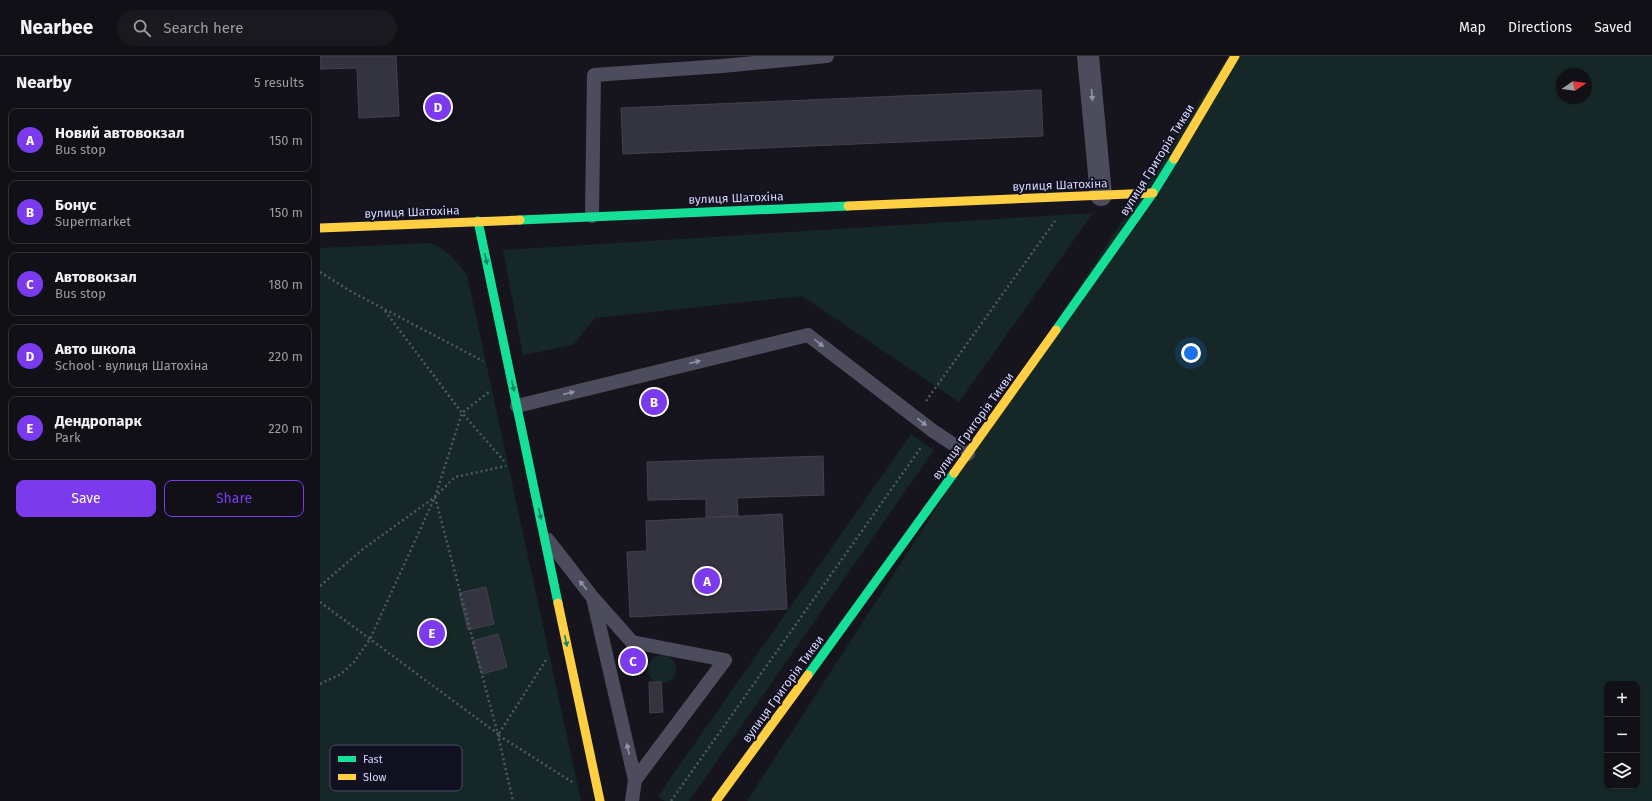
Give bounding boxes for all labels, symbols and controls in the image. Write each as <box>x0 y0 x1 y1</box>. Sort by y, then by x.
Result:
search box <box>117 10 397 46</box>
text: Nearbee <box>20 16 93 39</box>
icon: search <box>131 17 153 39</box>
text: Search here <box>163 19 243 37</box>
text: Map <box>1459 19 1486 36</box>
text: Directions <box>1508 19 1572 36</box>
text: Saved <box>1594 19 1632 36</box>
north arrow <box>1556 68 1592 104</box>
text: Nearby <box>16 72 71 93</box>
text: 5 results <box>254 75 304 90</box>
one-way arrow <box>1089 89 1095 101</box>
pin: D <box>425 92 451 122</box>
street label: вулиця Григорія Тикви <box>1117 102 1197 218</box>
text: Новий автовокзал <box>55 124 184 142</box>
text: A <box>26 133 34 148</box>
text: 150 m <box>269 133 303 148</box>
text: Bus stop <box>55 142 106 157</box>
street label: вулиця Шатохіна <box>1012 176 1108 194</box>
street label: вулиця Шатохіна <box>688 189 784 207</box>
text: Бонус <box>55 196 96 214</box>
street label: вулиця Шатохіна <box>364 203 460 221</box>
text: B <box>26 205 34 220</box>
text: 150 m <box>269 205 303 220</box>
text: Supermarket <box>55 214 131 229</box>
one-way arrow <box>484 253 490 265</box>
text: Автовокзал <box>55 268 137 286</box>
text: C <box>26 277 34 292</box>
text: 180 m <box>268 277 303 292</box>
text: Bus stop <box>55 286 106 301</box>
one-way arrow <box>813 338 824 347</box>
text: Авто школа <box>55 340 136 358</box>
your location <box>1181 343 1201 363</box>
text: D <box>26 349 34 364</box>
text: 220 m <box>268 349 303 364</box>
text: School · вулиця Шатохіна <box>55 358 208 373</box>
one-way arrow <box>689 359 701 365</box>
street label: вулиця Григорія Тикви <box>929 370 1017 482</box>
one-way arrow <box>510 380 516 393</box>
pin: B <box>641 387 667 417</box>
one-way arrow <box>563 390 575 396</box>
text: Дендропарк <box>55 412 142 430</box>
one-way arrow <box>916 418 927 427</box>
text: E <box>27 421 33 436</box>
text: 220 m <box>268 421 303 436</box>
text: Park <box>55 430 81 445</box>
button: Save <box>16 480 156 517</box>
button: Share <box>164 480 304 517</box>
one-way arrow <box>537 508 543 520</box>
pin: A <box>694 566 720 596</box>
one-way arrow <box>579 579 587 590</box>
pin: E <box>419 618 445 648</box>
street label: вулиця Григорія Тикви <box>739 633 827 745</box>
one-way arrow <box>564 635 570 647</box>
pin: C <box>620 646 646 676</box>
map controls <box>1604 681 1640 789</box>
button: + <box>1604 681 1640 717</box>
button: − <box>1604 717 1640 753</box>
one-way arrow <box>625 743 631 755</box>
legend <box>330 745 462 791</box>
text: Fast <box>363 753 383 766</box>
button: layers <box>1604 753 1640 789</box>
text: Slow <box>363 771 387 784</box>

